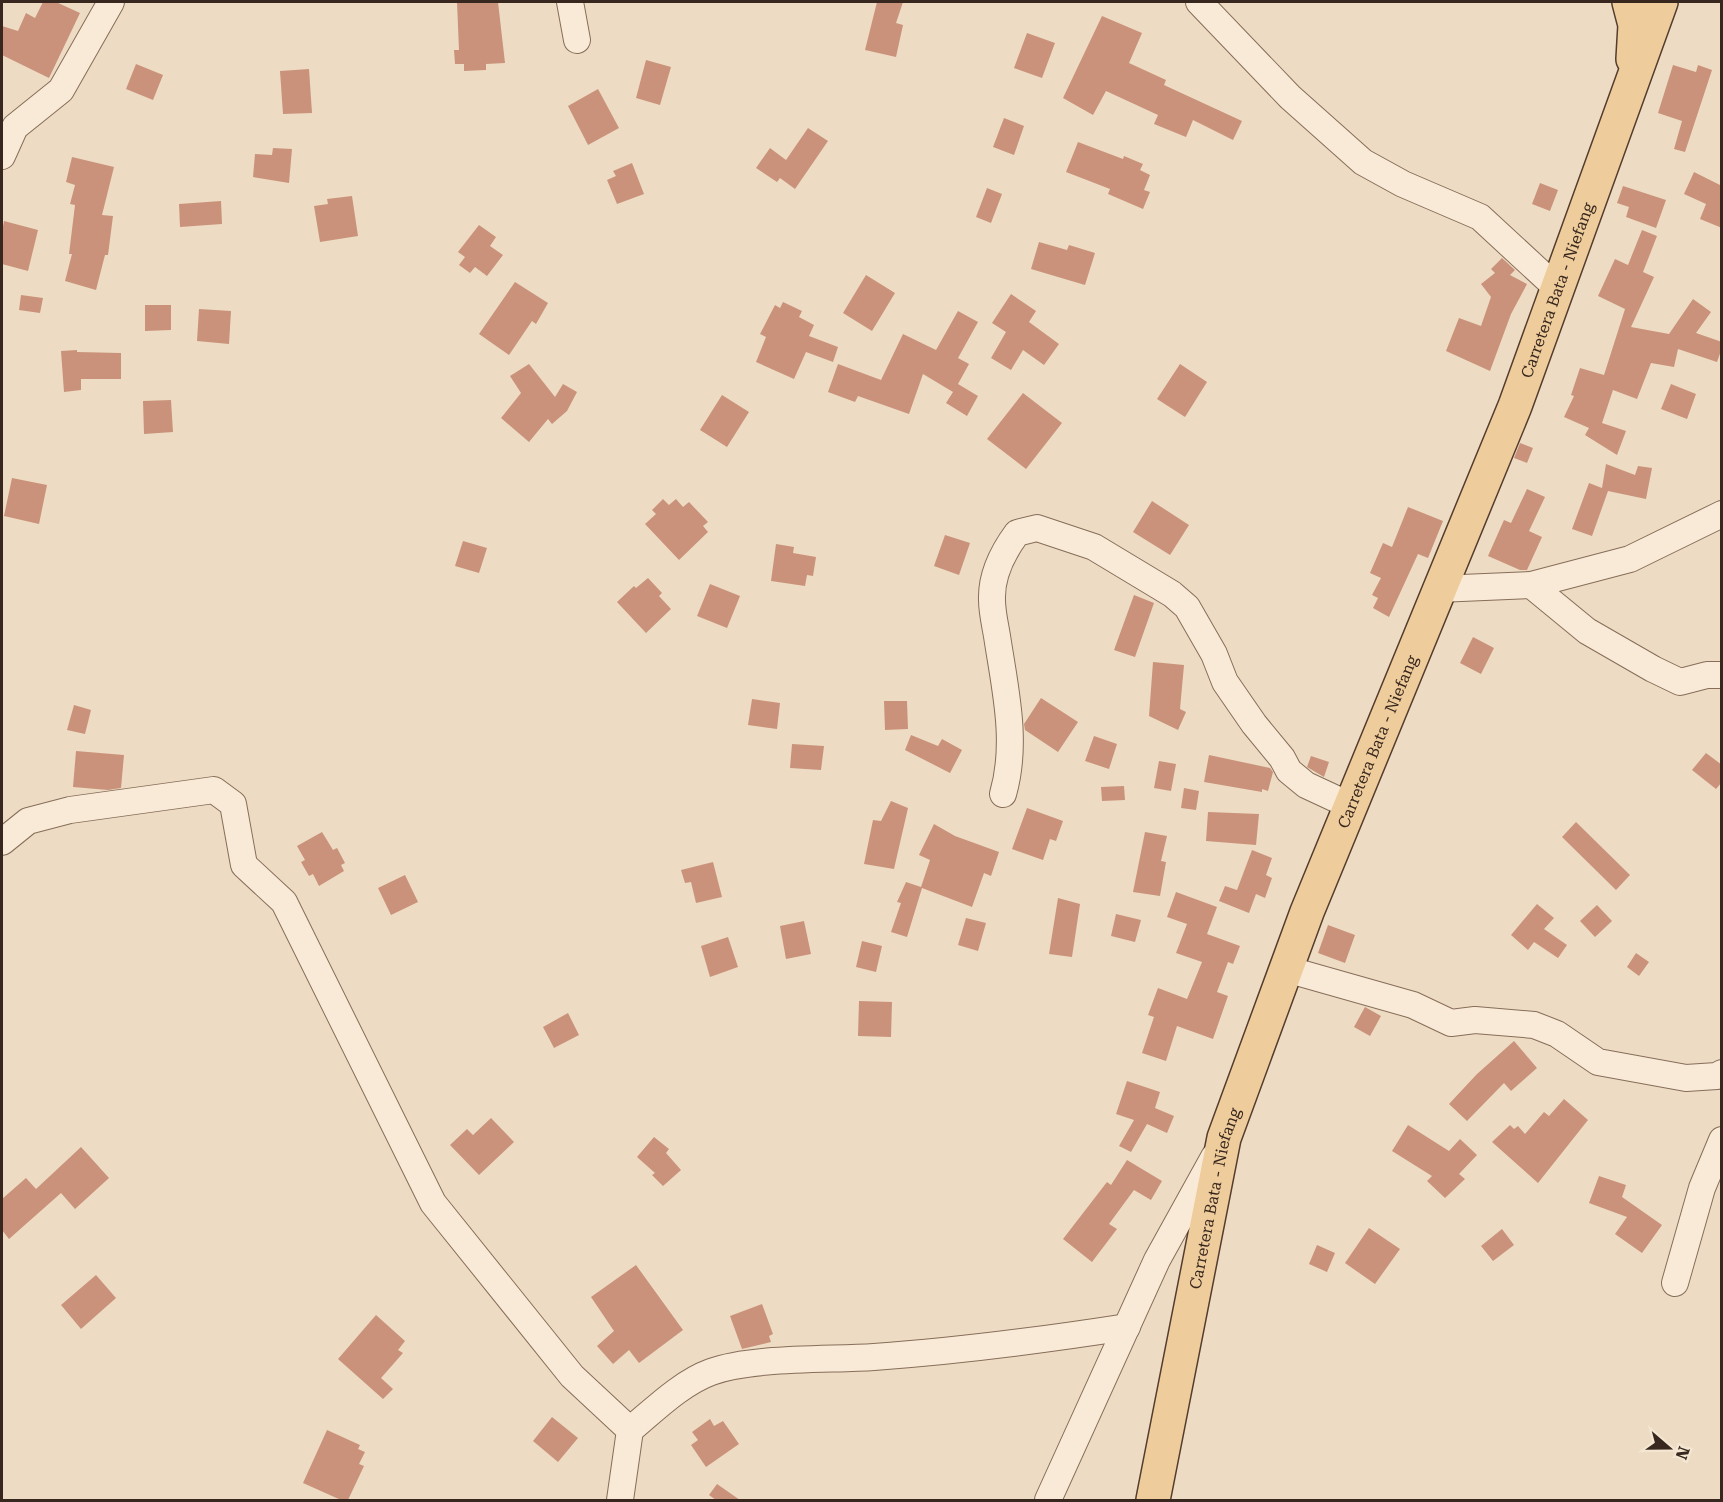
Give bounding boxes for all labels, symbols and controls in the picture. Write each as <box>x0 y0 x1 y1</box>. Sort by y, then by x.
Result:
street label: Carretera Bata - Niefang <box>1517 199 1598 381</box>
street label: Carretera Bata - Niefang <box>1334 651 1422 831</box>
street label: Carretera Bata - Niefang <box>1186 1104 1245 1291</box>
north arrow <box>1639 1418 1699 1478</box>
text: N <box>1672 1444 1694 1462</box>

